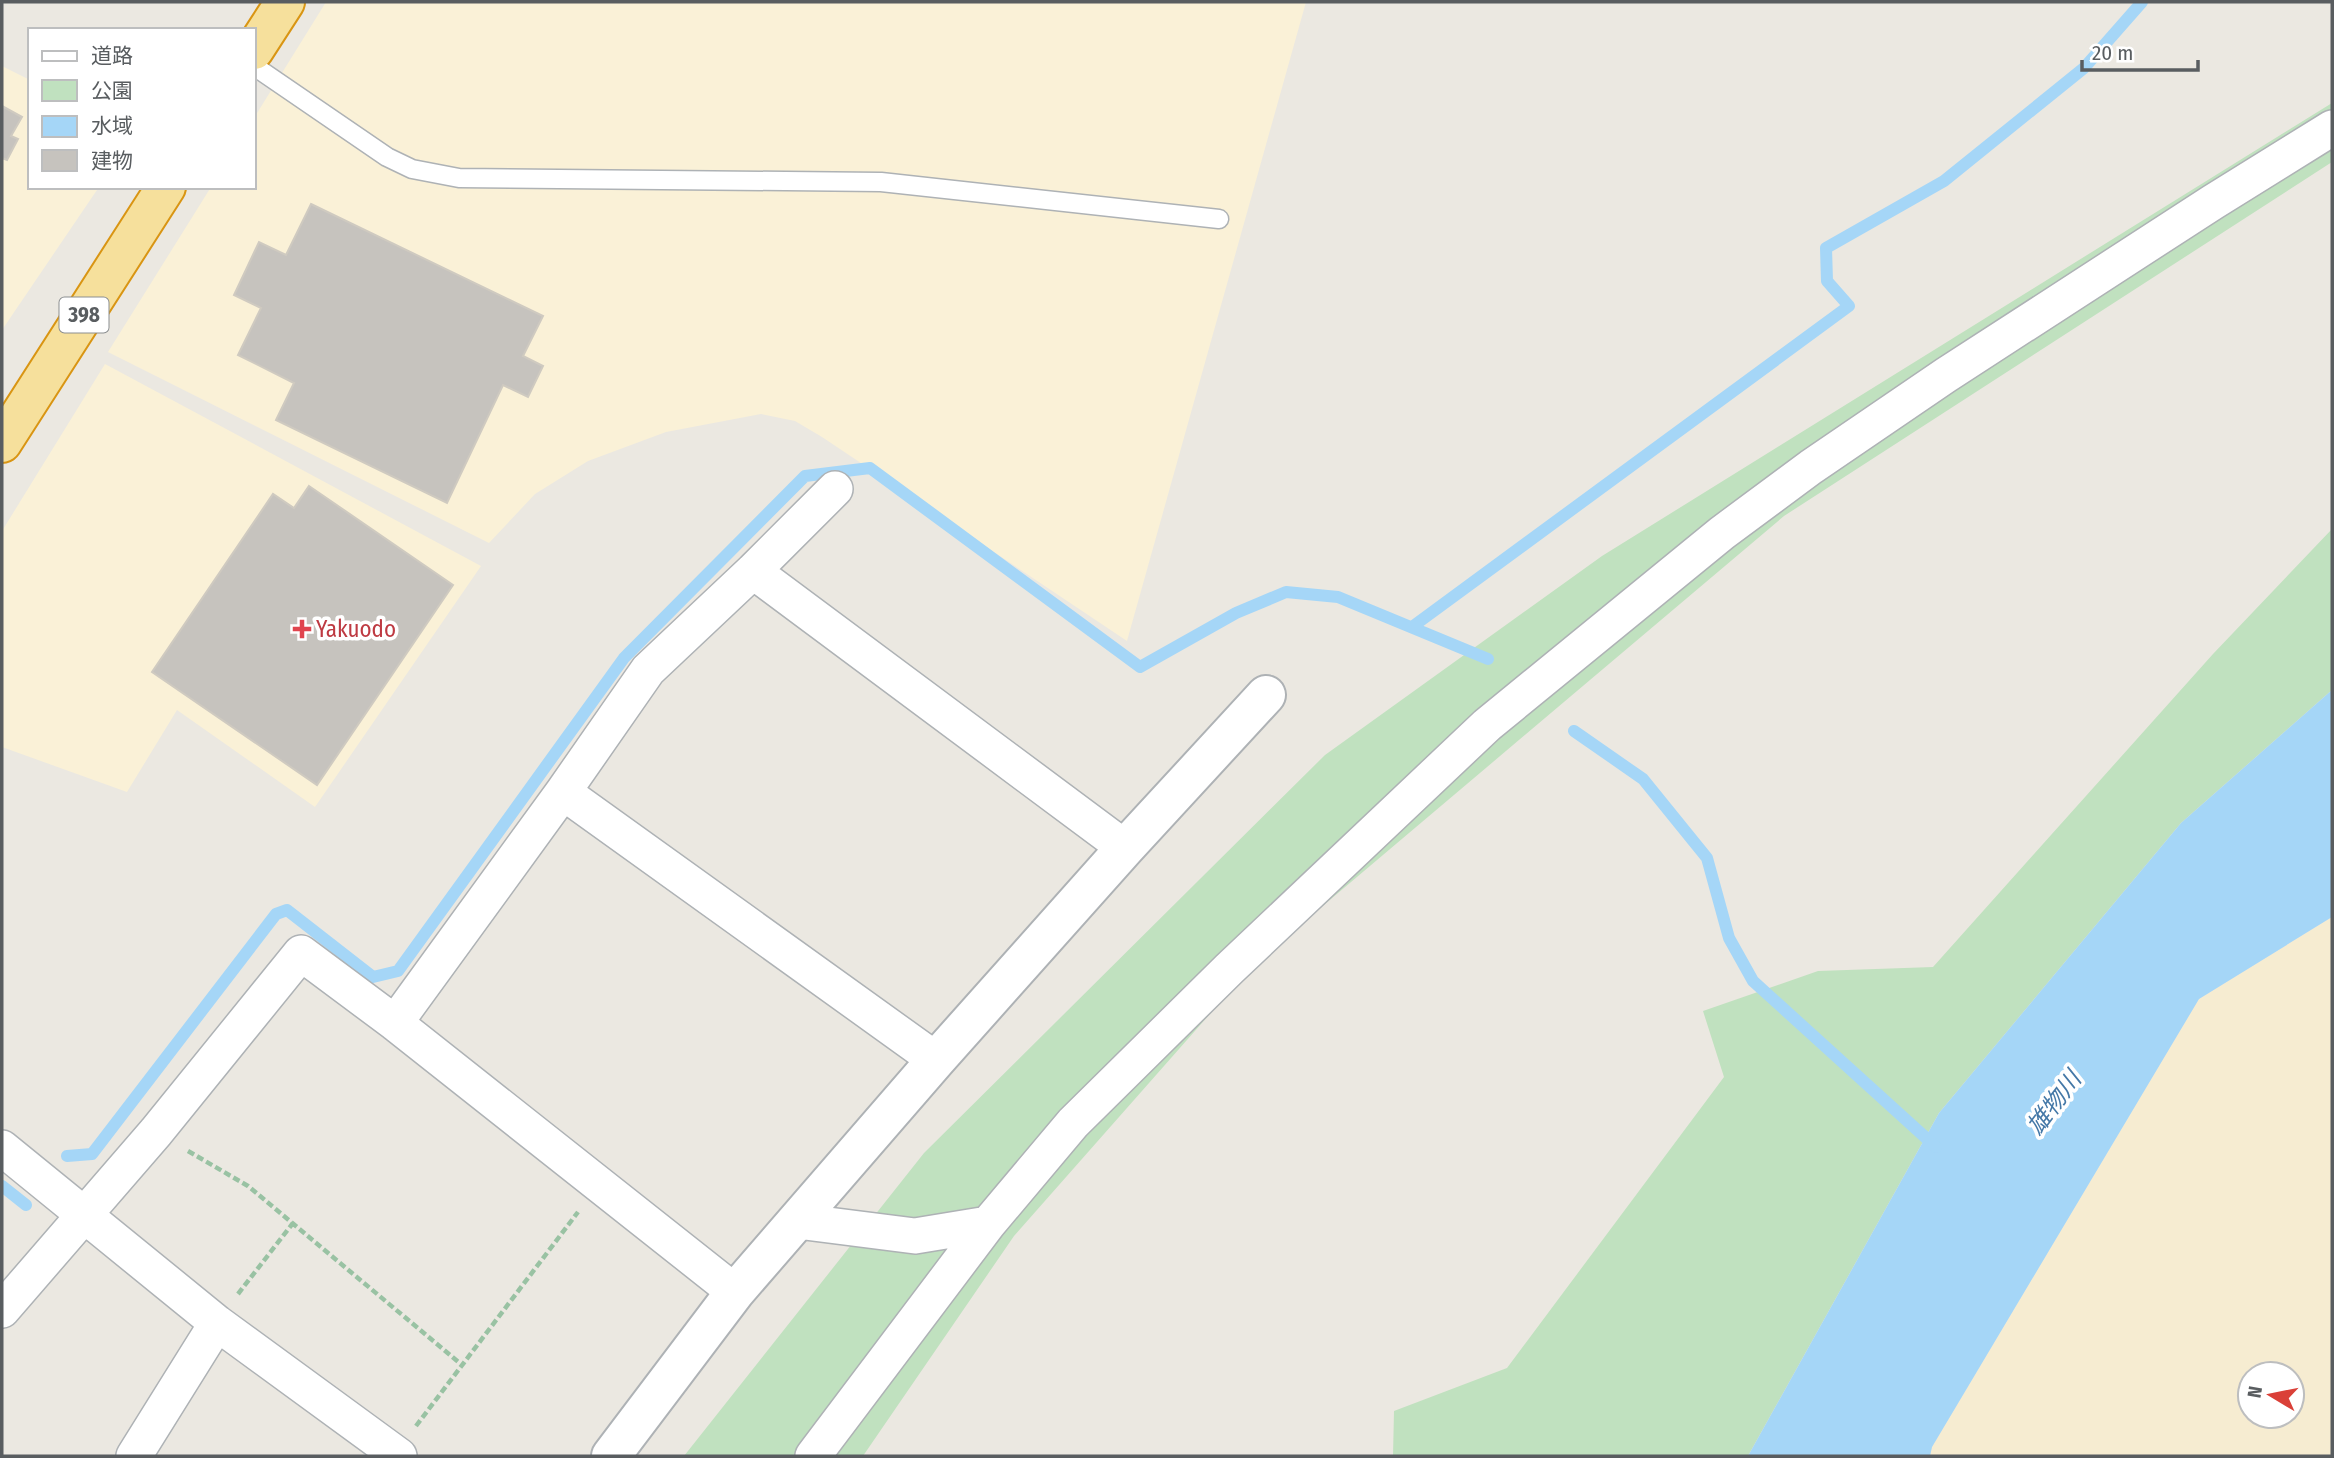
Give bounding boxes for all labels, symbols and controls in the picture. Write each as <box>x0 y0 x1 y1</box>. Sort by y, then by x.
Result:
legend <box>28 28 256 189</box>
scale bar <box>2082 28 2198 72</box>
text: 20 m <box>2092 40 2133 66</box>
text: 道路 <box>91 43 133 69</box>
text: 公園 <box>91 78 133 104</box>
text: 水域 <box>91 113 133 139</box>
text: 建物 <box>91 148 133 174</box>
road number: 398 <box>60 298 108 332</box>
place label: Yakuodo <box>316 615 396 643</box>
marker: Yakuodo <box>294 621 310 637</box>
water label: 雄物川 <box>2021 1063 2089 1140</box>
north arrow <box>2236 1360 2306 1430</box>
text: N <box>2242 1385 2267 1400</box>

